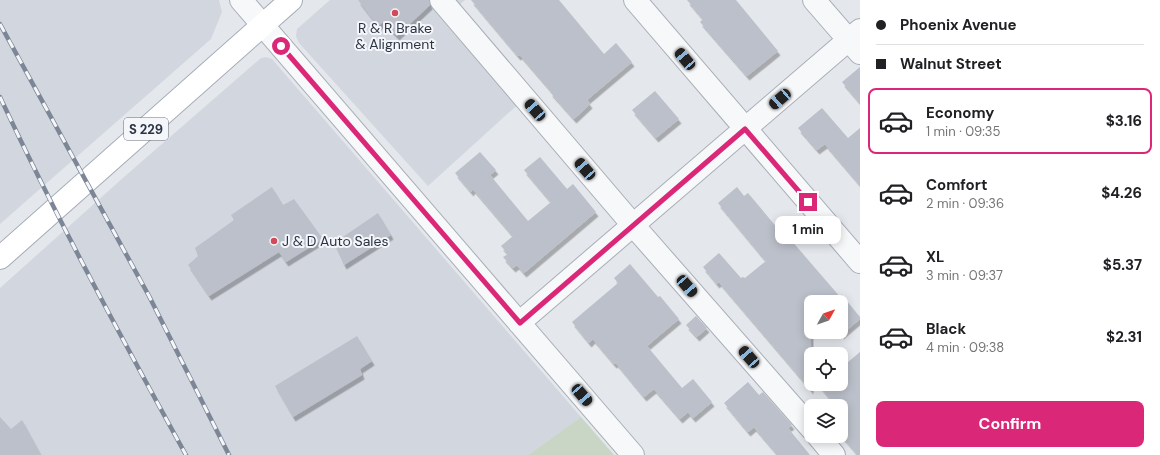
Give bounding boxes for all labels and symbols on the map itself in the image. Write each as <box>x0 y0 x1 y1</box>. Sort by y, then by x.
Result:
marker: R & R Brake & Alignment <box>390 8 400 18</box>
place label: R & R Brake & Alignment <box>355 19 435 53</box>
route start <box>272 37 290 55</box>
car <box>673 46 697 72</box>
car <box>767 87 793 111</box>
car <box>523 97 547 123</box>
road number: S 229 <box>124 118 168 140</box>
car <box>573 156 597 182</box>
route end <box>799 193 817 211</box>
callout: 1 min <box>775 216 841 244</box>
place label: J & D Auto Sales <box>282 232 388 250</box>
marker: J & D Auto Sales <box>269 236 279 246</box>
car <box>675 273 699 299</box>
north arrow <box>804 295 848 339</box>
car <box>737 344 761 370</box>
car <box>570 382 594 408</box>

